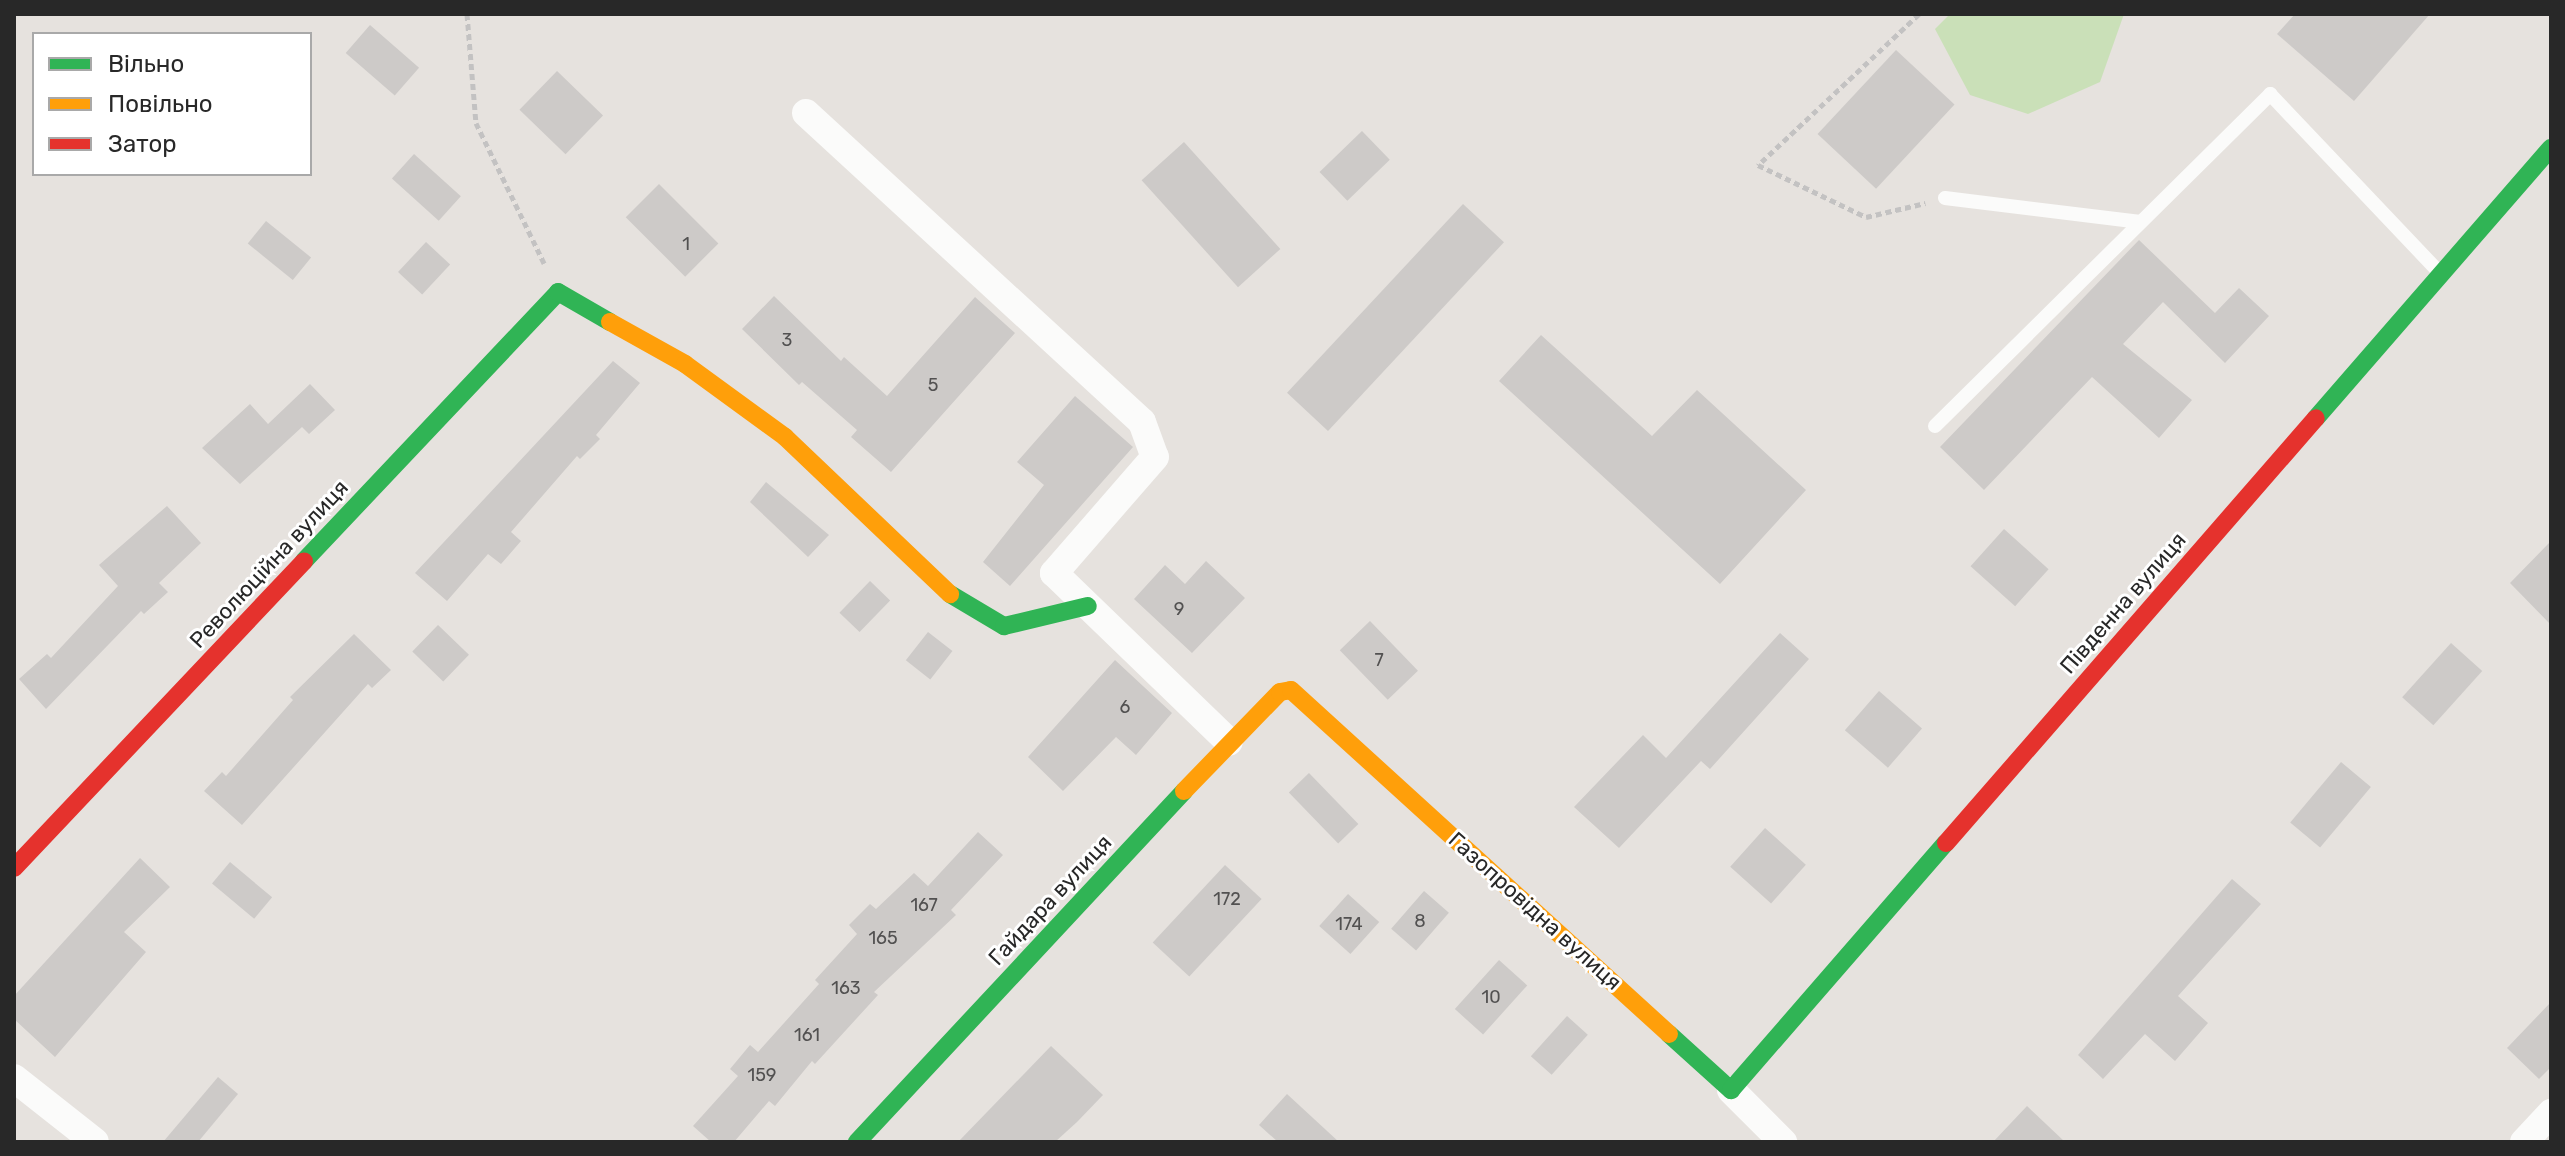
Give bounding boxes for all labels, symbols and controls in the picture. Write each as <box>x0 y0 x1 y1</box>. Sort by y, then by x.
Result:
legend <box>32 32 312 176</box>
text: Вільно <box>108 50 184 78</box>
text: Повільно <box>108 90 213 118</box>
text: Затор <box>108 130 177 158</box>
house number: 1 <box>682 233 690 255</box>
house number: 3 <box>782 329 792 351</box>
house number: 5 <box>928 374 938 396</box>
street label: Революційна вулиця <box>184 474 354 654</box>
street label: Південна вулиця <box>2054 527 2192 679</box>
house number: 9 <box>1174 598 1184 620</box>
house number: 7 <box>1374 649 1384 671</box>
house number: 6 <box>1120 696 1130 718</box>
street label: Газопровідна вулиця <box>1443 826 1627 996</box>
street label: Гайдара вулиця <box>983 829 1117 971</box>
house number: 172 <box>1213 888 1241 910</box>
house number: 167 <box>910 894 938 916</box>
house number: 8 <box>1414 910 1426 932</box>
house number: 174 <box>1335 913 1363 935</box>
house number: 165 <box>868 927 898 949</box>
house number: 163 <box>831 977 861 999</box>
house number: 10 <box>1481 986 1501 1008</box>
house number: 161 <box>794 1024 820 1046</box>
house number: 159 <box>747 1064 777 1086</box>

